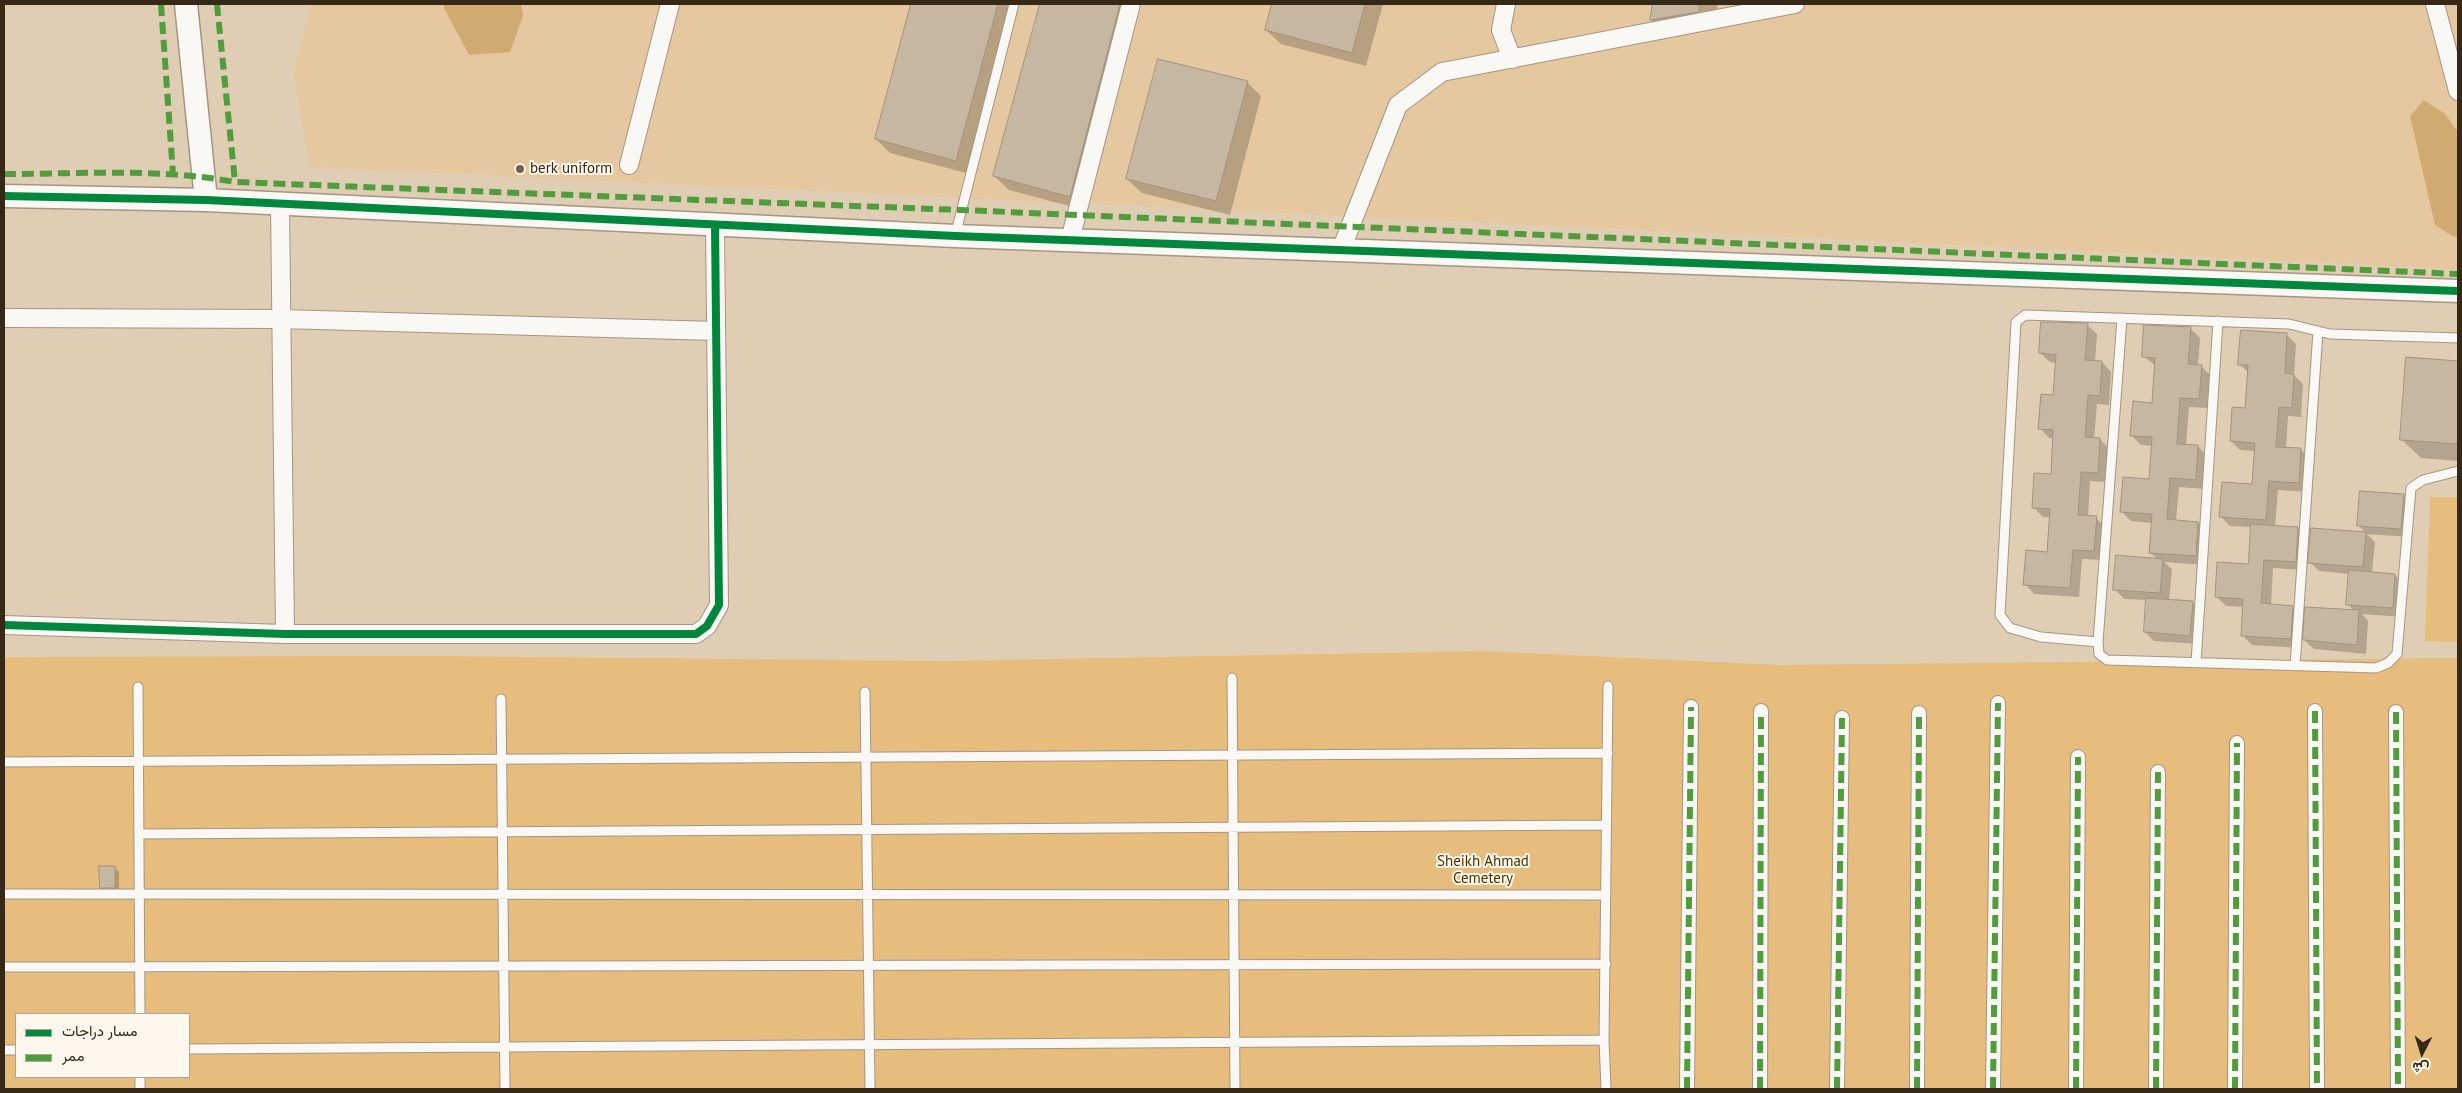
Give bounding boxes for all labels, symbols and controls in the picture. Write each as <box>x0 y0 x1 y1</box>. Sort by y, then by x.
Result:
place label: berk uniform <box>530 160 612 178</box>
marker: berk uniform <box>514 163 526 175</box>
park label: Sheikh Ahmad Cemetery <box>1437 853 1529 888</box>
legend <box>15 1013 190 1078</box>
text: مسار دراجات <box>62 1021 138 1040</box>
north arrow <box>2397 1028 2447 1078</box>
text: ممر <box>62 1046 84 1065</box>
text: ش <box>2412 1058 2430 1078</box>

